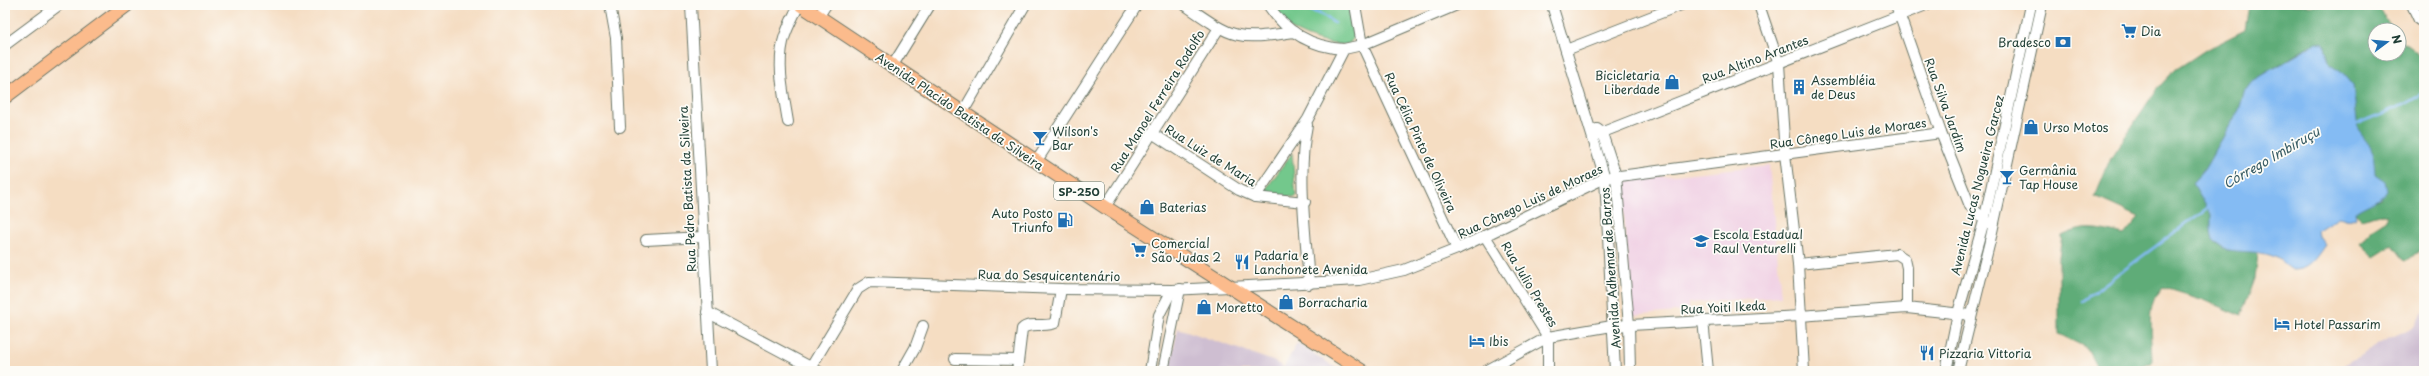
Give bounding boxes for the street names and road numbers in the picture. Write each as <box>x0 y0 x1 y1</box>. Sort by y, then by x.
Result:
street label: Rua Manoel Ferreira Rodolfo <box>1106 26 1209 176</box>
street label: Rua Altino Arantes <box>1699 30 1811 88</box>
street label: Avenida Placido Batista da Silveira <box>872 48 1048 174</box>
street label: Rua Silva Jardim <box>1921 55 1971 155</box>
street label: Rua Célia Pinto de Oliveira <box>1381 69 1462 215</box>
street label: Avenida Lucas Nogueira Garcez <box>1946 93 2008 277</box>
street label: Rua Pedro Batista da Silveira <box>674 105 700 272</box>
street label: Rua Cônego Luis de Moraes <box>1769 113 1928 153</box>
street label: Rua Luiz de Maria <box>1162 120 1261 191</box>
street label: Rua Cônego Luis de Moraes <box>1455 159 1606 243</box>
road number: SP-250 <box>1054 182 1104 200</box>
street label: Avenida Adhemar de Barros <box>1595 186 1625 349</box>
street label: Rua Julio Prestes <box>1497 238 1563 331</box>
street label: Rua do Sesquicentenário <box>978 265 1121 285</box>
street label: Rua Yoiti Ikeda <box>1680 296 1766 318</box>

